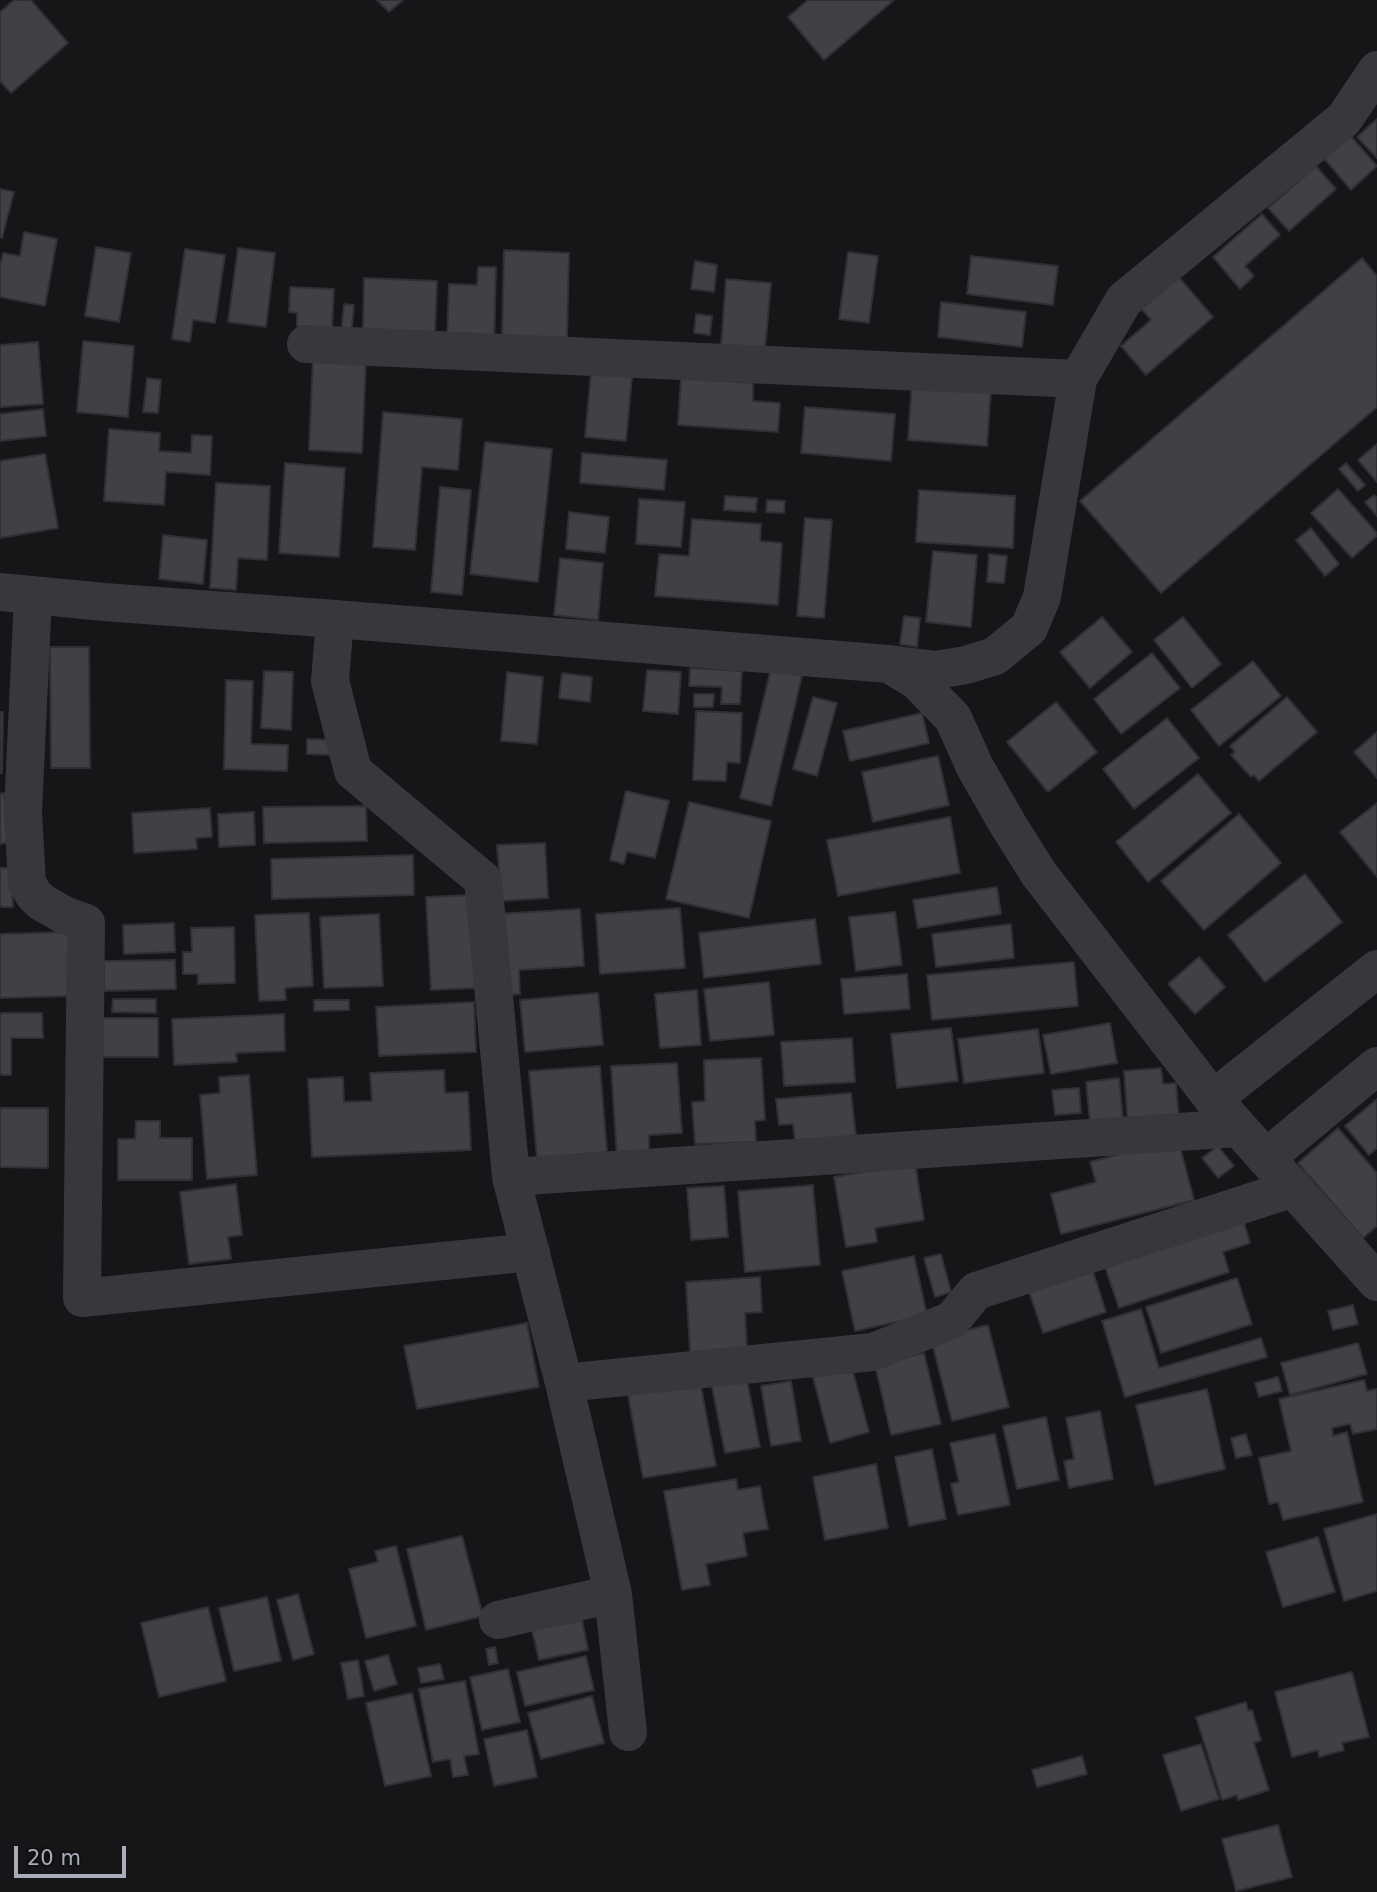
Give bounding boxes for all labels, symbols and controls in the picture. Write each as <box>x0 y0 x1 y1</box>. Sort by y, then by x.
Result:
scale bar <box>18 1832 130 1876</box>
text: 20 m <box>27 1846 81 1870</box>

